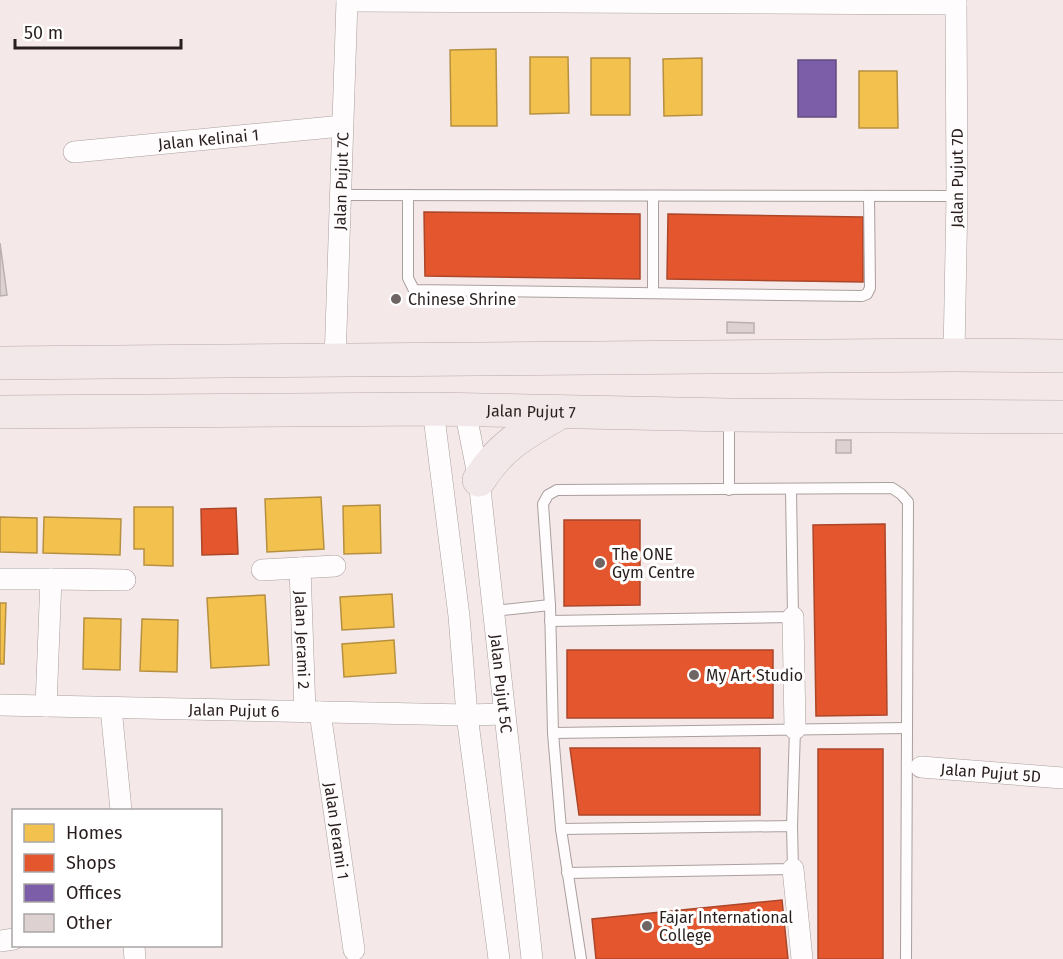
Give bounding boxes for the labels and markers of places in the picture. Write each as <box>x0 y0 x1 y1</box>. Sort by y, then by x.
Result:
place label: Chinese Shrine <box>408 290 516 309</box>
marker: Chinese Shrine <box>389 292 403 306</box>
place label: The ONE Gym Centre <box>612 545 695 582</box>
marker: The ONE Gym Centre <box>593 556 607 570</box>
place label: My Art Studio <box>706 666 803 685</box>
marker: My Art Studio <box>687 668 701 682</box>
place label: Fajar International College <box>659 908 793 945</box>
marker: Fajar International College <box>640 919 654 933</box>

